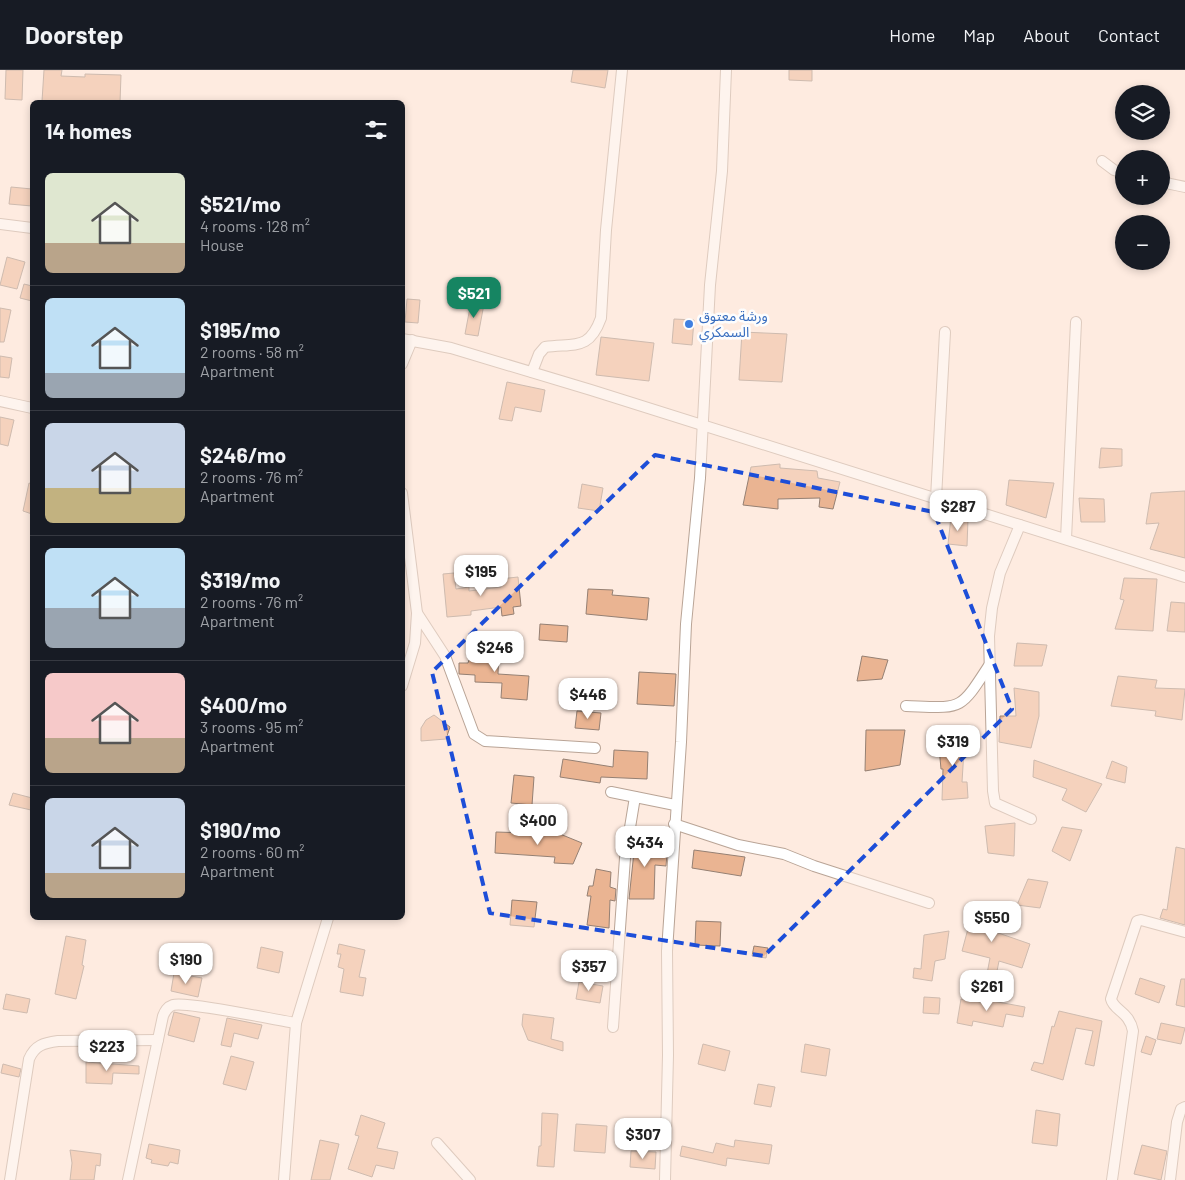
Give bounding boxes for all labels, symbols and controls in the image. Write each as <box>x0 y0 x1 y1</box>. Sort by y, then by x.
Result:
text: Doorstep <box>25 20 123 49</box>
text: Home <box>889 24 935 46</box>
text: Map <box>963 24 995 46</box>
text: About <box>1023 24 1070 46</box>
text: Contact <box>1098 24 1160 46</box>
map controls <box>1115 85 1170 270</box>
button: layers <box>1115 85 1170 140</box>
icon: filters <box>362 116 390 144</box>
text: 14 homes <box>45 118 132 143</box>
button: + <box>1115 150 1170 205</box>
text: $521/mo <box>200 191 281 216</box>
icon: home <box>85 193 145 253</box>
button: − <box>1115 215 1170 270</box>
text: 4 rooms · 128 m² <box>200 216 310 235</box>
text: House <box>200 235 244 254</box>
pin: $521 <box>444 276 504 319</box>
text: $521 <box>458 283 490 302</box>
place label: ورشة معتوق السمكري <box>699 307 768 343</box>
text: $195/mo <box>200 317 280 342</box>
icon: home <box>85 318 145 378</box>
marker: ورشة معتوق السمكري <box>683 318 695 330</box>
text: 2 rooms · 58 m² <box>200 342 304 361</box>
text: Apartment <box>200 361 275 380</box>
text: $246/mo <box>200 442 286 467</box>
icon: home <box>85 443 145 503</box>
text: 2 rooms · 76 m² <box>200 467 303 486</box>
text: Apartment <box>200 486 275 505</box>
pin: $287 <box>928 490 988 532</box>
text: $287 <box>941 496 975 515</box>
pin: $195 <box>451 554 511 597</box>
text: $195 <box>465 561 497 580</box>
text: $319/mo <box>200 567 280 592</box>
icon: home <box>85 568 145 628</box>
text: 2 rooms · 76 m² <box>200 592 303 611</box>
text: Apartment <box>200 611 275 630</box>
pin: $246 <box>465 630 525 673</box>
text: $246 <box>477 637 513 656</box>
pin: $446 <box>558 678 618 720</box>
text: $446 <box>569 684 607 703</box>
text: $400/mo <box>200 692 287 717</box>
icon: home <box>85 693 145 753</box>
text: 3 rooms · 95 m² <box>200 717 304 736</box>
pin: $319 <box>923 724 983 767</box>
text: $319 <box>937 731 969 750</box>
text: Apartment <box>200 736 275 755</box>
pin: $400 <box>508 804 568 846</box>
text: $400 <box>519 810 557 829</box>
text: $190/mo <box>200 817 281 842</box>
icon: home <box>85 818 145 878</box>
pin: $434 <box>615 826 675 868</box>
text: $434 <box>626 832 664 851</box>
text: 2 rooms · 60 m² <box>200 842 305 861</box>
text: Apartment <box>200 861 275 880</box>
pin: $550 <box>962 900 1022 943</box>
text: $550 <box>974 907 1010 926</box>
pin: $190 <box>156 942 216 985</box>
text: $190 <box>170 949 202 968</box>
pin: $357 <box>559 950 619 992</box>
text: $357 <box>572 956 606 975</box>
pin: $261 <box>957 970 1017 1012</box>
text: $261 <box>971 976 1003 995</box>
pin: $223 <box>77 1030 137 1072</box>
text: $223 <box>89 1036 125 1055</box>
pin: $307 <box>613 1118 673 1160</box>
text: $307 <box>626 1124 660 1143</box>

